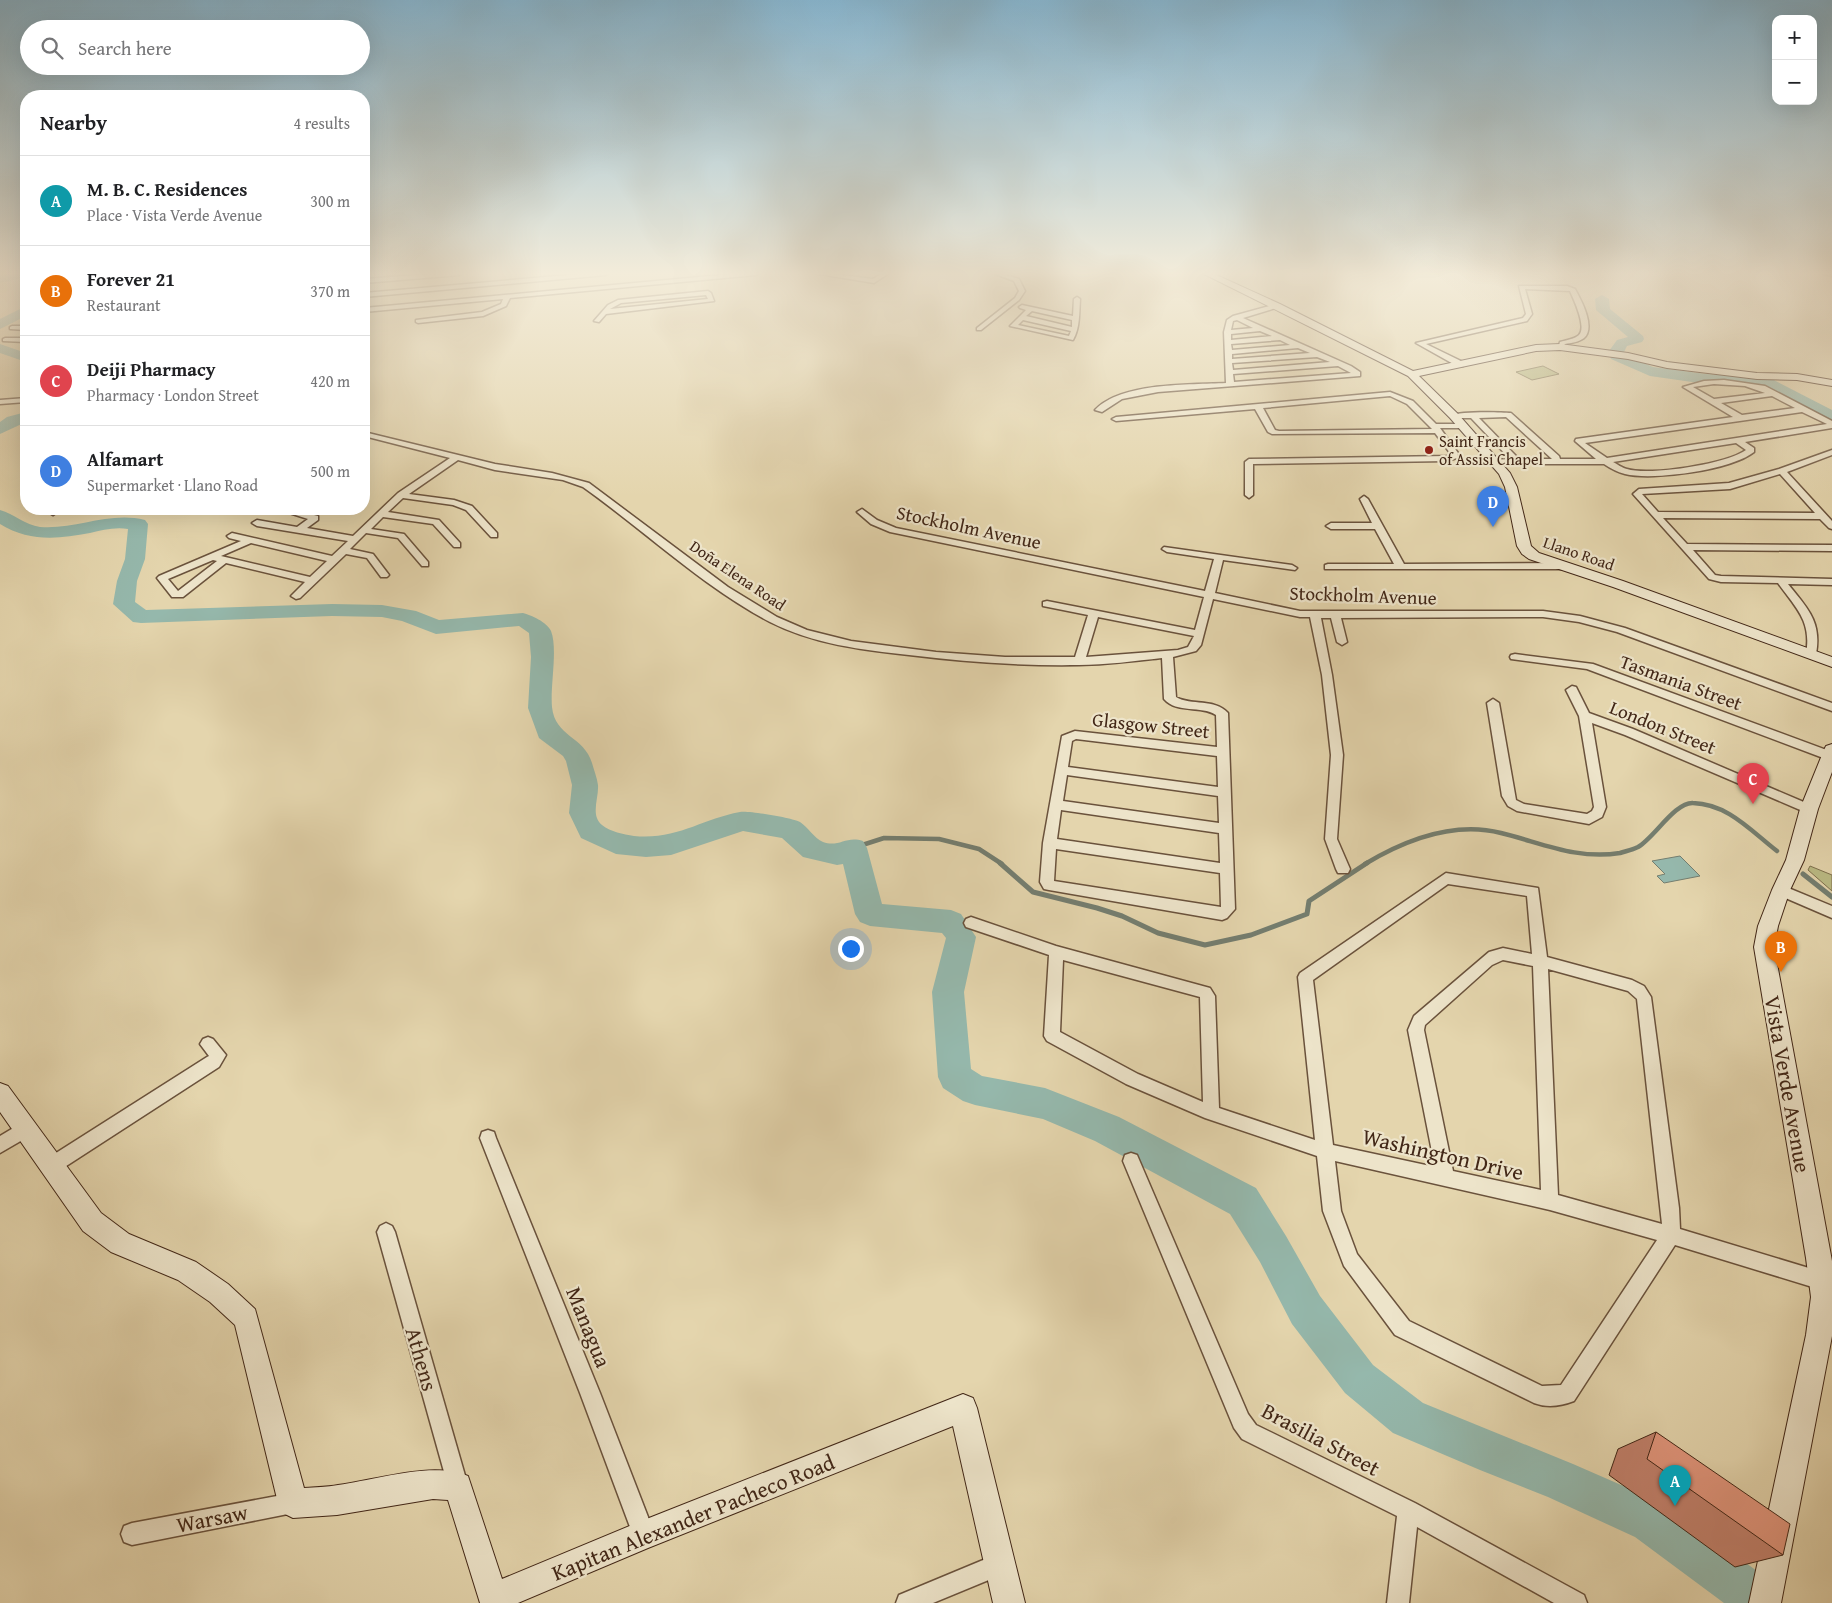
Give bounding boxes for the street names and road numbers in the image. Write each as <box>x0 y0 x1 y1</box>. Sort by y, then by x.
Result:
street label: Stockholm Avenue <box>894 498 1044 556</box>
street label: Llano Road <box>1540 530 1618 577</box>
street label: Doña Elena Road <box>685 534 791 616</box>
street label: Stockholm Avenue <box>1289 578 1437 612</box>
street label: Tasmania Street <box>1616 647 1746 717</box>
street label: London Street <box>1606 693 1721 761</box>
street label: Glasgow Street <box>1091 705 1211 745</box>
street label: Vista Verde Avenue <box>1757 993 1819 1175</box>
street label: Washington Drive <box>1359 1120 1527 1188</box>
street label: Managua <box>558 1282 620 1373</box>
street label: Athens <box>398 1323 446 1395</box>
street label: Brasilia Street <box>1256 1394 1386 1484</box>
street label: Kapitan Alexander Pacheco Road <box>547 1445 839 1588</box>
street label: Warsaw <box>174 1495 251 1541</box>

